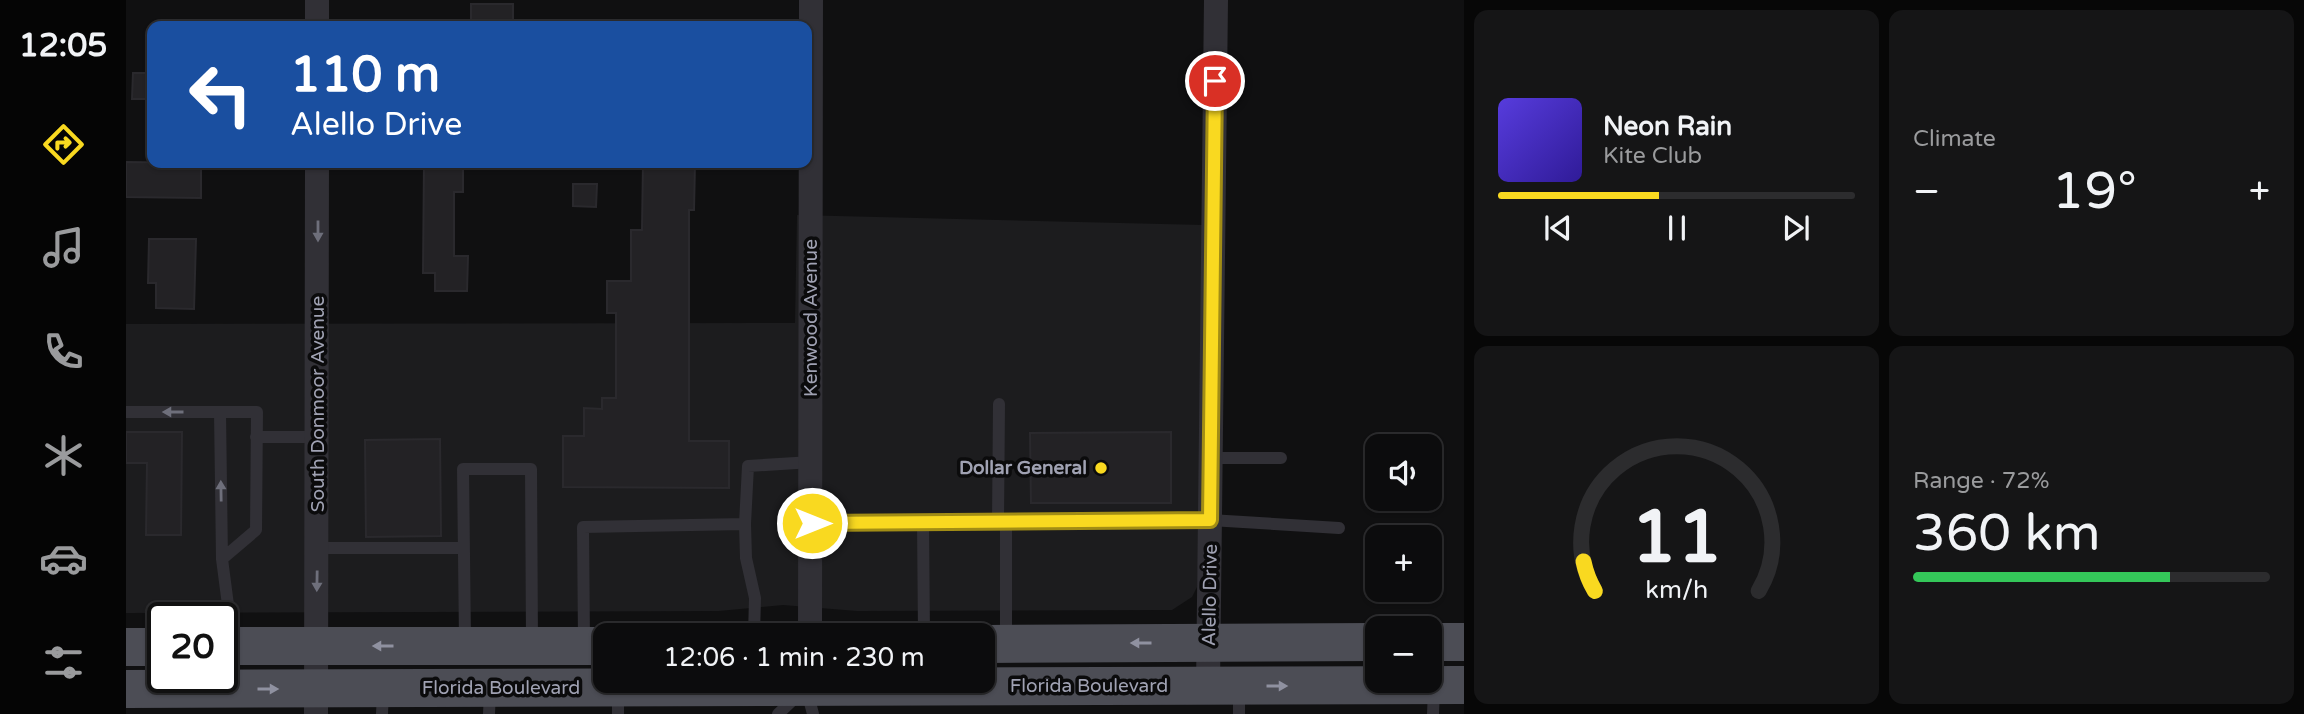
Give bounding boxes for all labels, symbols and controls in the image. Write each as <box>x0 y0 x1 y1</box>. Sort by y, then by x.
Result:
text: 12:05 <box>19 27 107 65</box>
text: 110 m <box>290 46 440 105</box>
icon: left <box>175 49 266 140</box>
pin <box>1185 51 1245 111</box>
icon: arrive <box>1196 62 1234 100</box>
text: Alello Drive <box>290 106 462 144</box>
text: Neon Rain <box>1603 111 1732 142</box>
icon: directions <box>39 120 88 169</box>
text: Climate <box>1913 125 1996 153</box>
text: Kite Club <box>1603 142 1702 170</box>
text: 19° <box>2052 160 2137 223</box>
text: − <box>1913 169 1940 215</box>
text: + <box>2249 169 2270 215</box>
icon: previous <box>1539 209 1577 247</box>
icon: pause <box>1658 209 1696 247</box>
icon: next <box>1777 209 1815 247</box>
one-way arrow <box>312 220 324 242</box>
icon: music <box>39 223 88 272</box>
street label: Kenwood Avenue <box>800 239 822 397</box>
street label: South Donmoor Avenue <box>307 296 329 512</box>
icon: phone <box>39 327 88 376</box>
one-way arrow <box>162 406 184 418</box>
icon: climate <box>39 431 88 480</box>
map controls <box>1365 434 1442 693</box>
button: sound <box>1365 434 1442 511</box>
place label: Dollar General <box>959 457 1087 479</box>
marker: Dollar General <box>1093 460 1109 476</box>
text: Range · 72% <box>1913 467 2049 495</box>
one-way arrow <box>215 479 227 501</box>
position arrow <box>775 486 849 560</box>
text: 11 <box>1631 494 1722 582</box>
text: 360 km <box>1913 502 2101 565</box>
button: + <box>1365 525 1442 602</box>
icon: car <box>39 534 88 583</box>
street label: Alello Drive <box>1198 544 1222 646</box>
one-way arrow <box>311 570 322 592</box>
text: km/h <box>1645 575 1708 605</box>
speed limit sign: 20 <box>147 602 238 693</box>
button: − <box>1365 616 1442 693</box>
one-way arrow <box>1130 637 1152 649</box>
icon: filters <box>39 638 88 687</box>
one-way arrow <box>372 640 394 652</box>
text: 12:06 · 1 min · 230 m <box>663 642 925 673</box>
street label: Florida Boulevard <box>1010 675 1168 697</box>
street label: Florida Boulevard <box>422 677 580 699</box>
one-way arrow <box>1266 680 1288 692</box>
one-way arrow <box>257 683 279 694</box>

